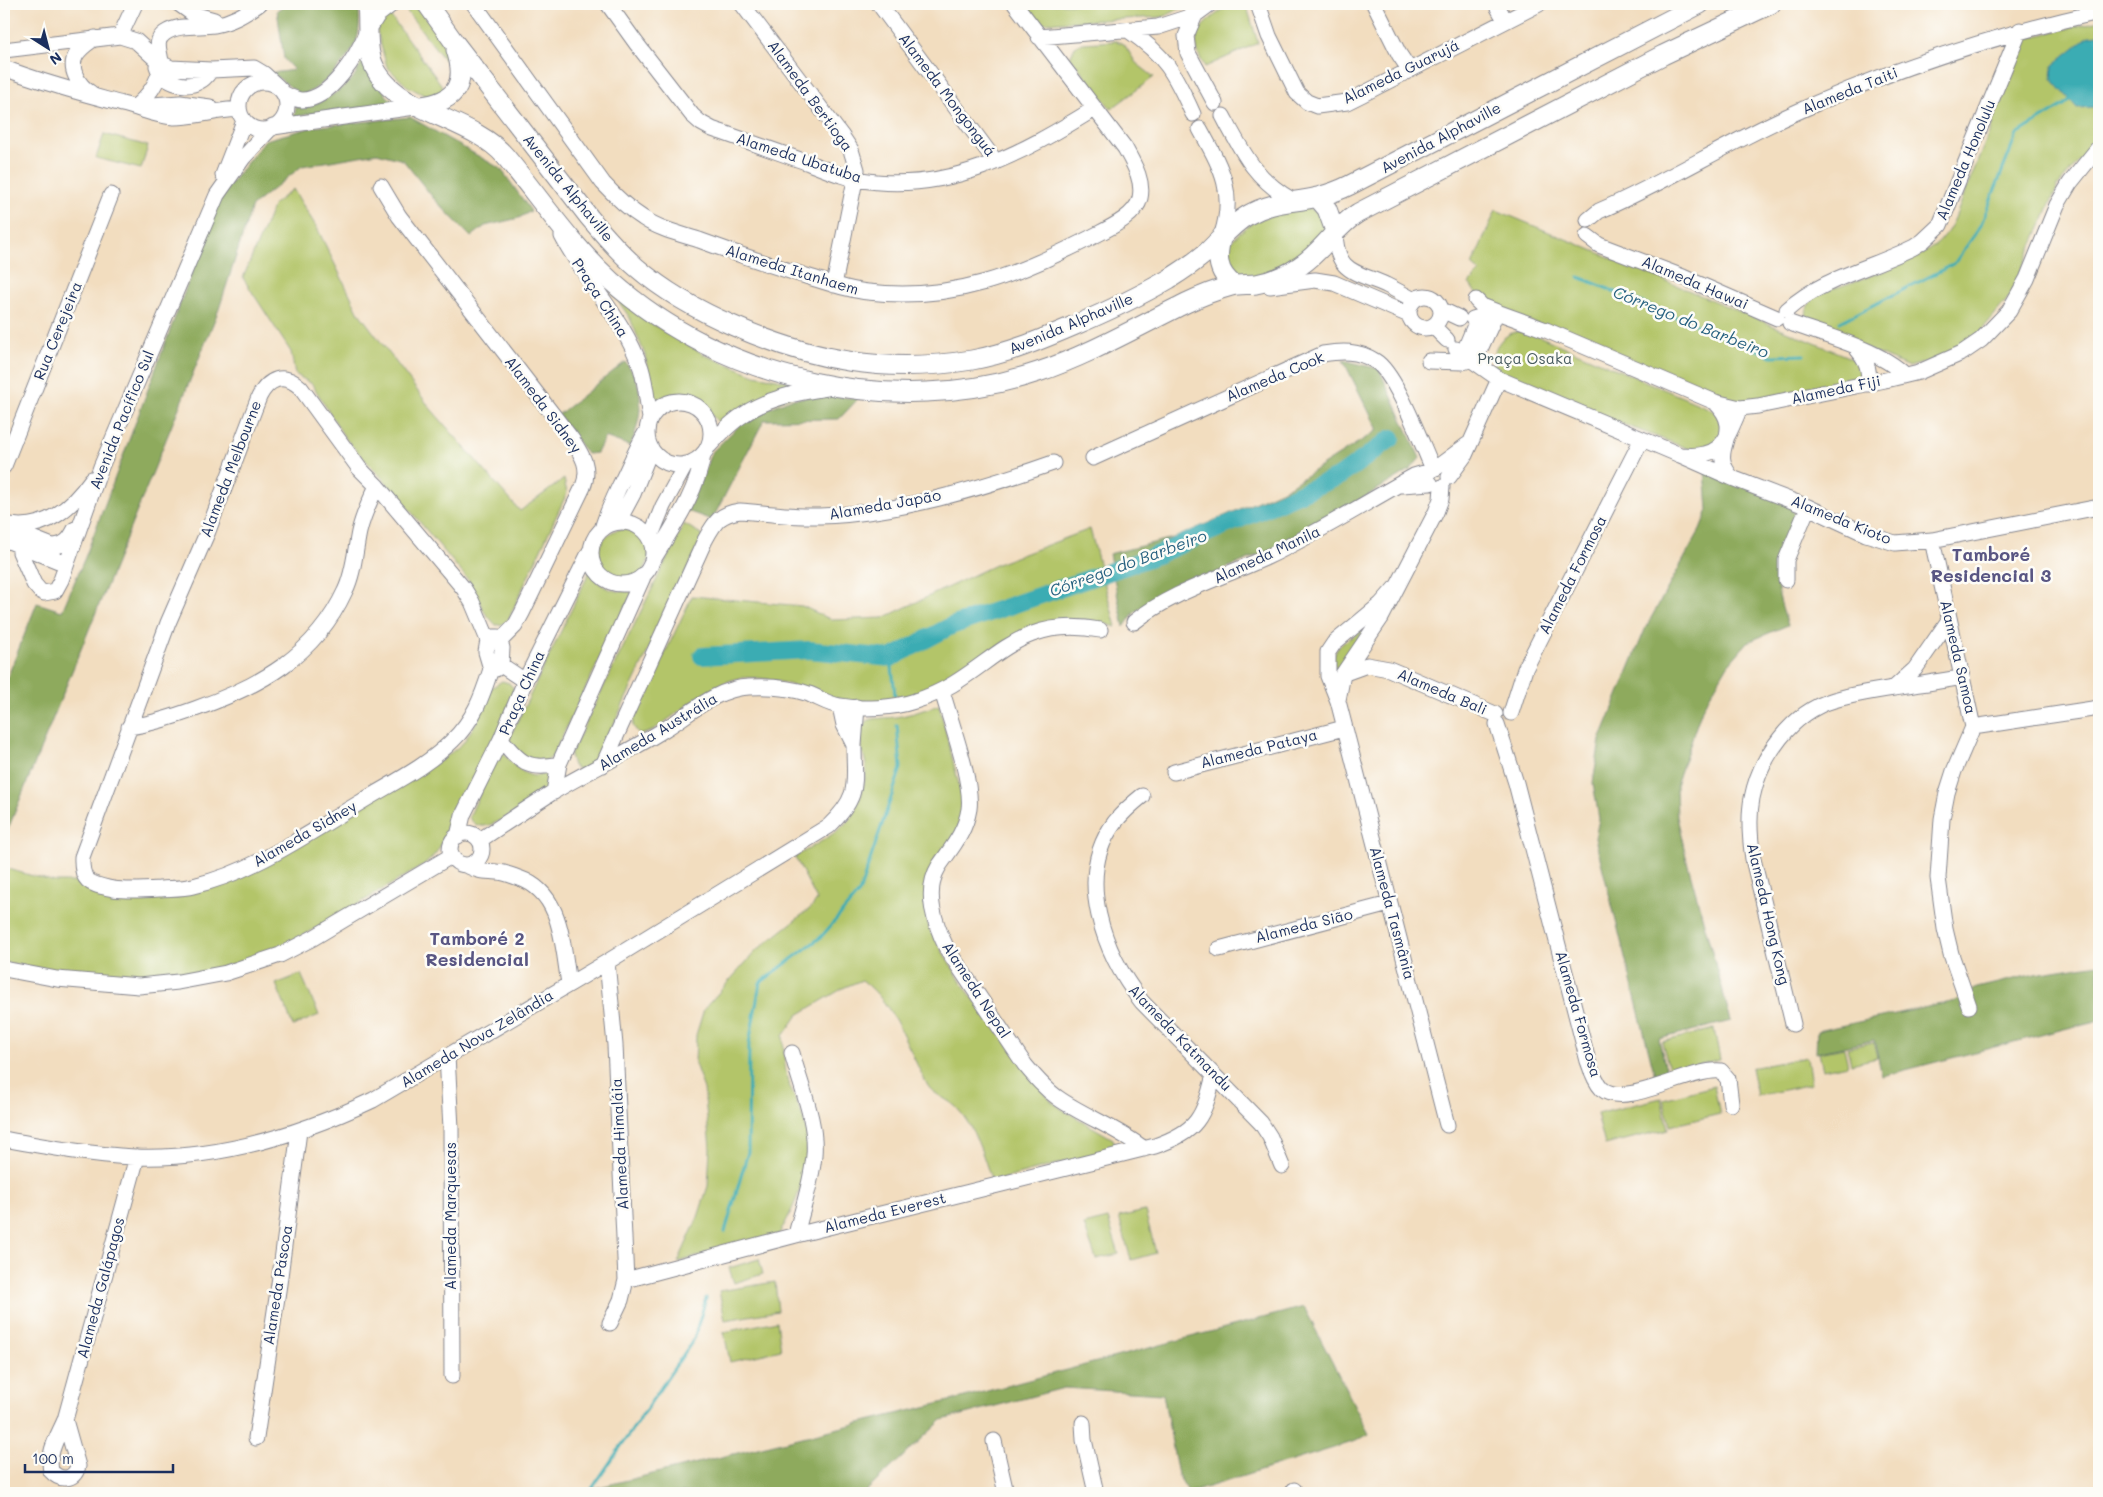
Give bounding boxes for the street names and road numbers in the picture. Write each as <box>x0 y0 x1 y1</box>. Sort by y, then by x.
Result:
street label: Alameda Mongonguá <box>895 29 1001 160</box>
street label: Alameda Guarujá <box>1339 34 1462 108</box>
street label: Alameda Bertioga <box>764 36 858 155</box>
street label: Alameda Taiti <box>1799 62 1901 118</box>
street label: Alameda Honolulu <box>1931 96 2000 223</box>
street label: Avenida Alphaville <box>1377 97 1504 177</box>
street label: Alameda Ubatuba <box>734 127 865 187</box>
street label: Avenida Alphaville <box>519 129 618 245</box>
street label: Alameda Itanhaem <box>723 239 861 299</box>
street label: Alameda Hawai <box>1639 251 1752 314</box>
street label: Praça China <box>568 254 634 341</box>
street label: Rua Cerejeira <box>28 278 86 383</box>
street label: Avenida Alphaville <box>1005 288 1136 358</box>
street label: Alameda Cook <box>1222 346 1327 406</box>
street label: Avenida Pacífico Sul <box>84 347 158 492</box>
street label: Alameda Sidney <box>501 352 587 457</box>
street label: Alameda Fiji <box>1789 370 1882 408</box>
street label: Alameda Melbourne <box>195 397 265 540</box>
street label: Alameda Japão <box>827 484 943 524</box>
street label: Alameda Kioto <box>1788 490 1895 548</box>
street label: Alameda Formosa <box>1534 512 1611 637</box>
street label: Alameda Manila <box>1210 521 1323 588</box>
street label: Alameda Samoa <box>1936 598 1982 716</box>
street label: Praça China <box>494 647 549 738</box>
street label: Alameda Bali <box>1395 663 1490 719</box>
street label: Alameda Austrália <box>594 688 721 775</box>
street label: Alameda Pataya <box>1198 724 1319 772</box>
street label: Alameda Sidney <box>249 795 360 871</box>
street label: Alameda Hong Kong <box>1743 841 1795 987</box>
street label: Alameda Tasmânia <box>1366 844 1420 981</box>
street label: Alameda Sião <box>1253 903 1355 947</box>
street label: Alameda Nepal <box>938 937 1015 1041</box>
street label: Alameda Formosa <box>1551 948 1607 1079</box>
street label: Alameda Katmandu <box>1125 980 1237 1095</box>
street label: Alameda Nova Zelândia <box>396 985 557 1092</box>
street label: Alameda Himaláia <box>606 1078 632 1211</box>
street label: Alameda Marquesas <box>440 1142 460 1290</box>
street label: Alameda Everest <box>822 1187 948 1237</box>
street label: Alameda Galápagos <box>72 1215 129 1361</box>
street label: Alameda Páscoa <box>258 1223 296 1346</box>

